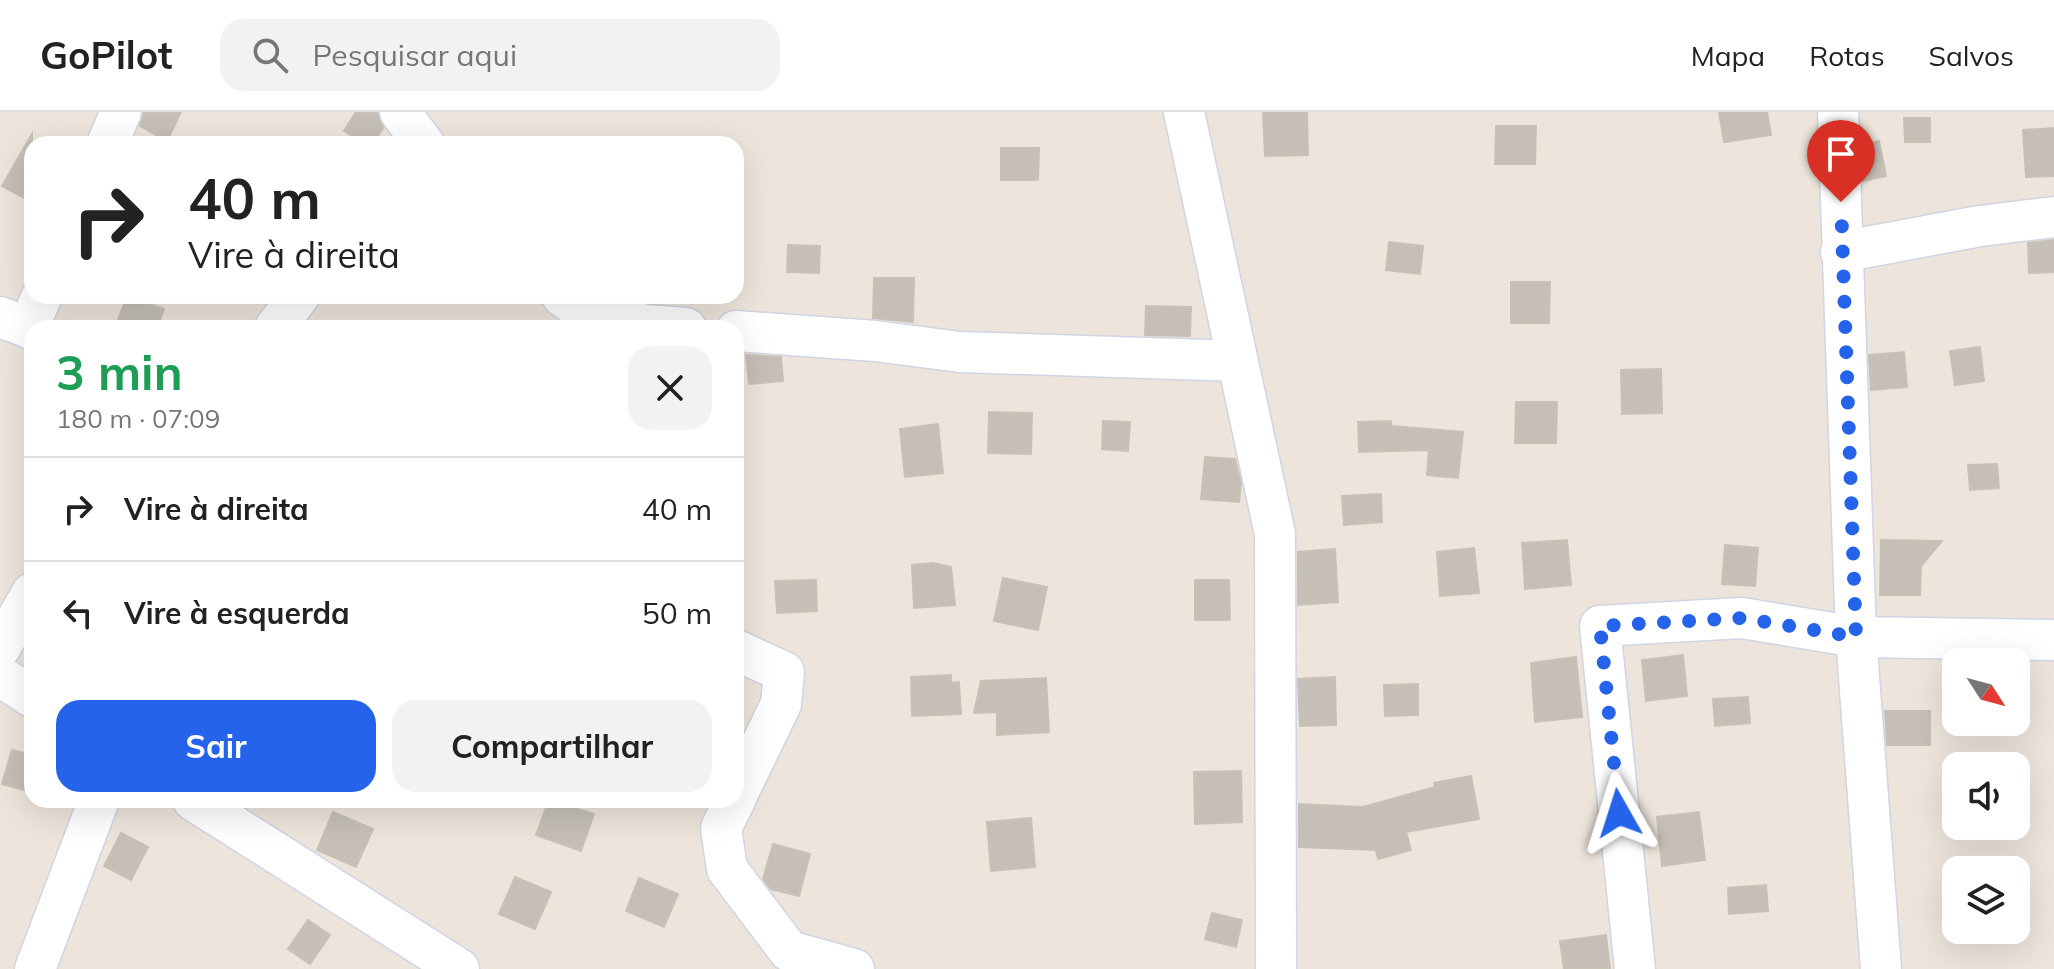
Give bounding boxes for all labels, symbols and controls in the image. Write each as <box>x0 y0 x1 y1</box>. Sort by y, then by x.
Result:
search box <box>220 19 780 91</box>
text: GoPilot <box>40 31 172 79</box>
icon: search <box>248 33 292 77</box>
text: Pesquisar aqui <box>312 36 517 74</box>
text: Mapa <box>1691 38 1765 73</box>
text: Rotas <box>1809 38 1885 73</box>
text: Salvos <box>1929 38 2014 73</box>
pin <box>1807 120 1875 202</box>
icon: arrive <box>1819 132 1863 176</box>
text: 40 m <box>188 163 321 233</box>
icon: right <box>56 168 160 272</box>
text: Vire à direita <box>188 232 400 277</box>
text: 3 min <box>56 342 183 402</box>
button: close <box>628 346 712 430</box>
text: 180 m · 07:09 <box>56 402 220 435</box>
icon: right <box>56 487 100 531</box>
text: Vire à direita <box>124 490 309 528</box>
text: 40 m <box>642 490 712 528</box>
icon: left <box>56 591 100 635</box>
text: Vire à esquerda <box>124 594 350 632</box>
text: 50 m <box>642 594 712 632</box>
north arrow <box>1942 648 2030 736</box>
map controls <box>1942 648 2030 944</box>
button: Sair <box>56 700 376 792</box>
button: Compartilhar <box>392 700 712 792</box>
button: sound <box>1942 752 2030 840</box>
position arrow <box>1577 771 1661 855</box>
button: layers <box>1942 856 2030 944</box>

